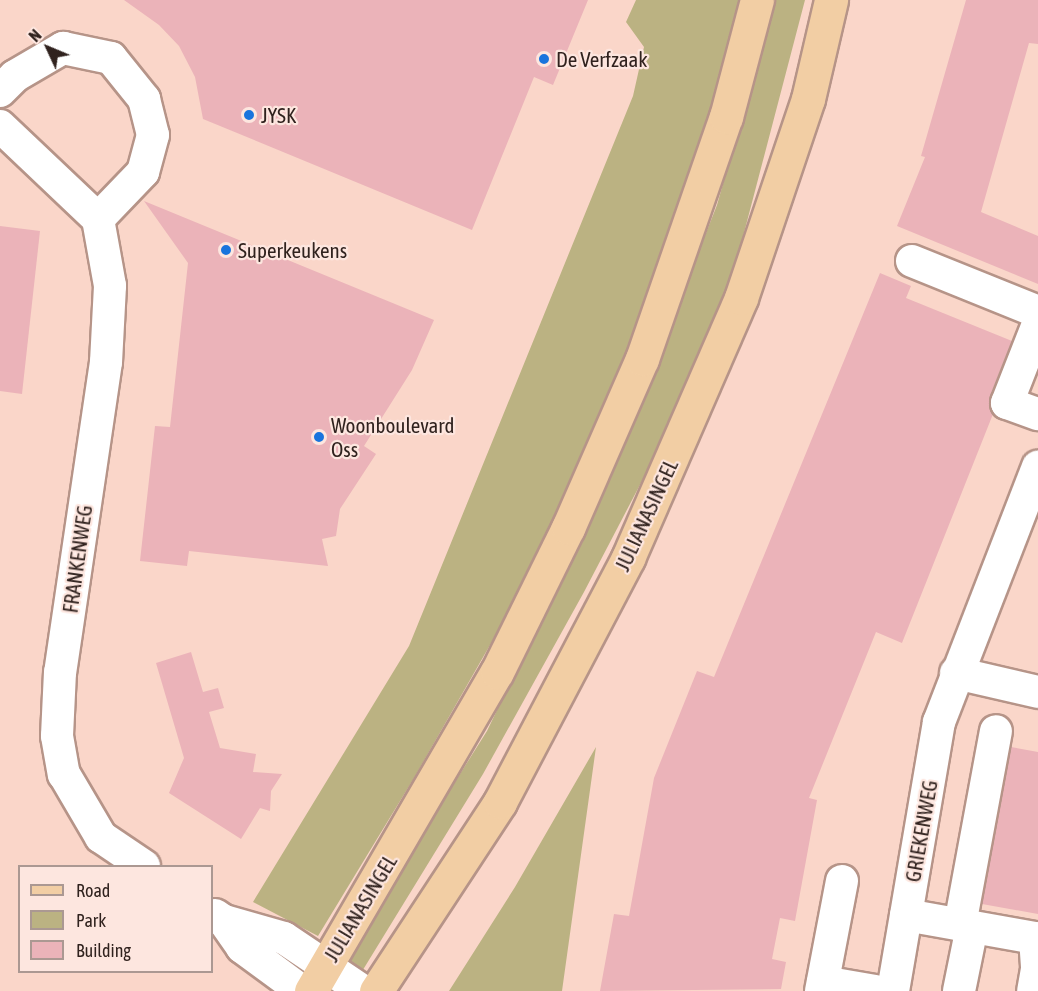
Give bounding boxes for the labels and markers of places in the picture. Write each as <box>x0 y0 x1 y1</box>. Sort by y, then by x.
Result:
place label: De Verfzaak <box>556 46 647 72</box>
marker: De Verfzaak <box>537 52 551 66</box>
place label: JYSK <box>261 102 296 128</box>
marker: JYSK <box>242 108 256 122</box>
place label: Superkeukens <box>238 237 347 263</box>
marker: Superkeukens <box>219 243 233 257</box>
place label: Woonboulevard Oss <box>331 412 455 462</box>
marker: Woonboulevard Oss <box>312 430 326 444</box>

